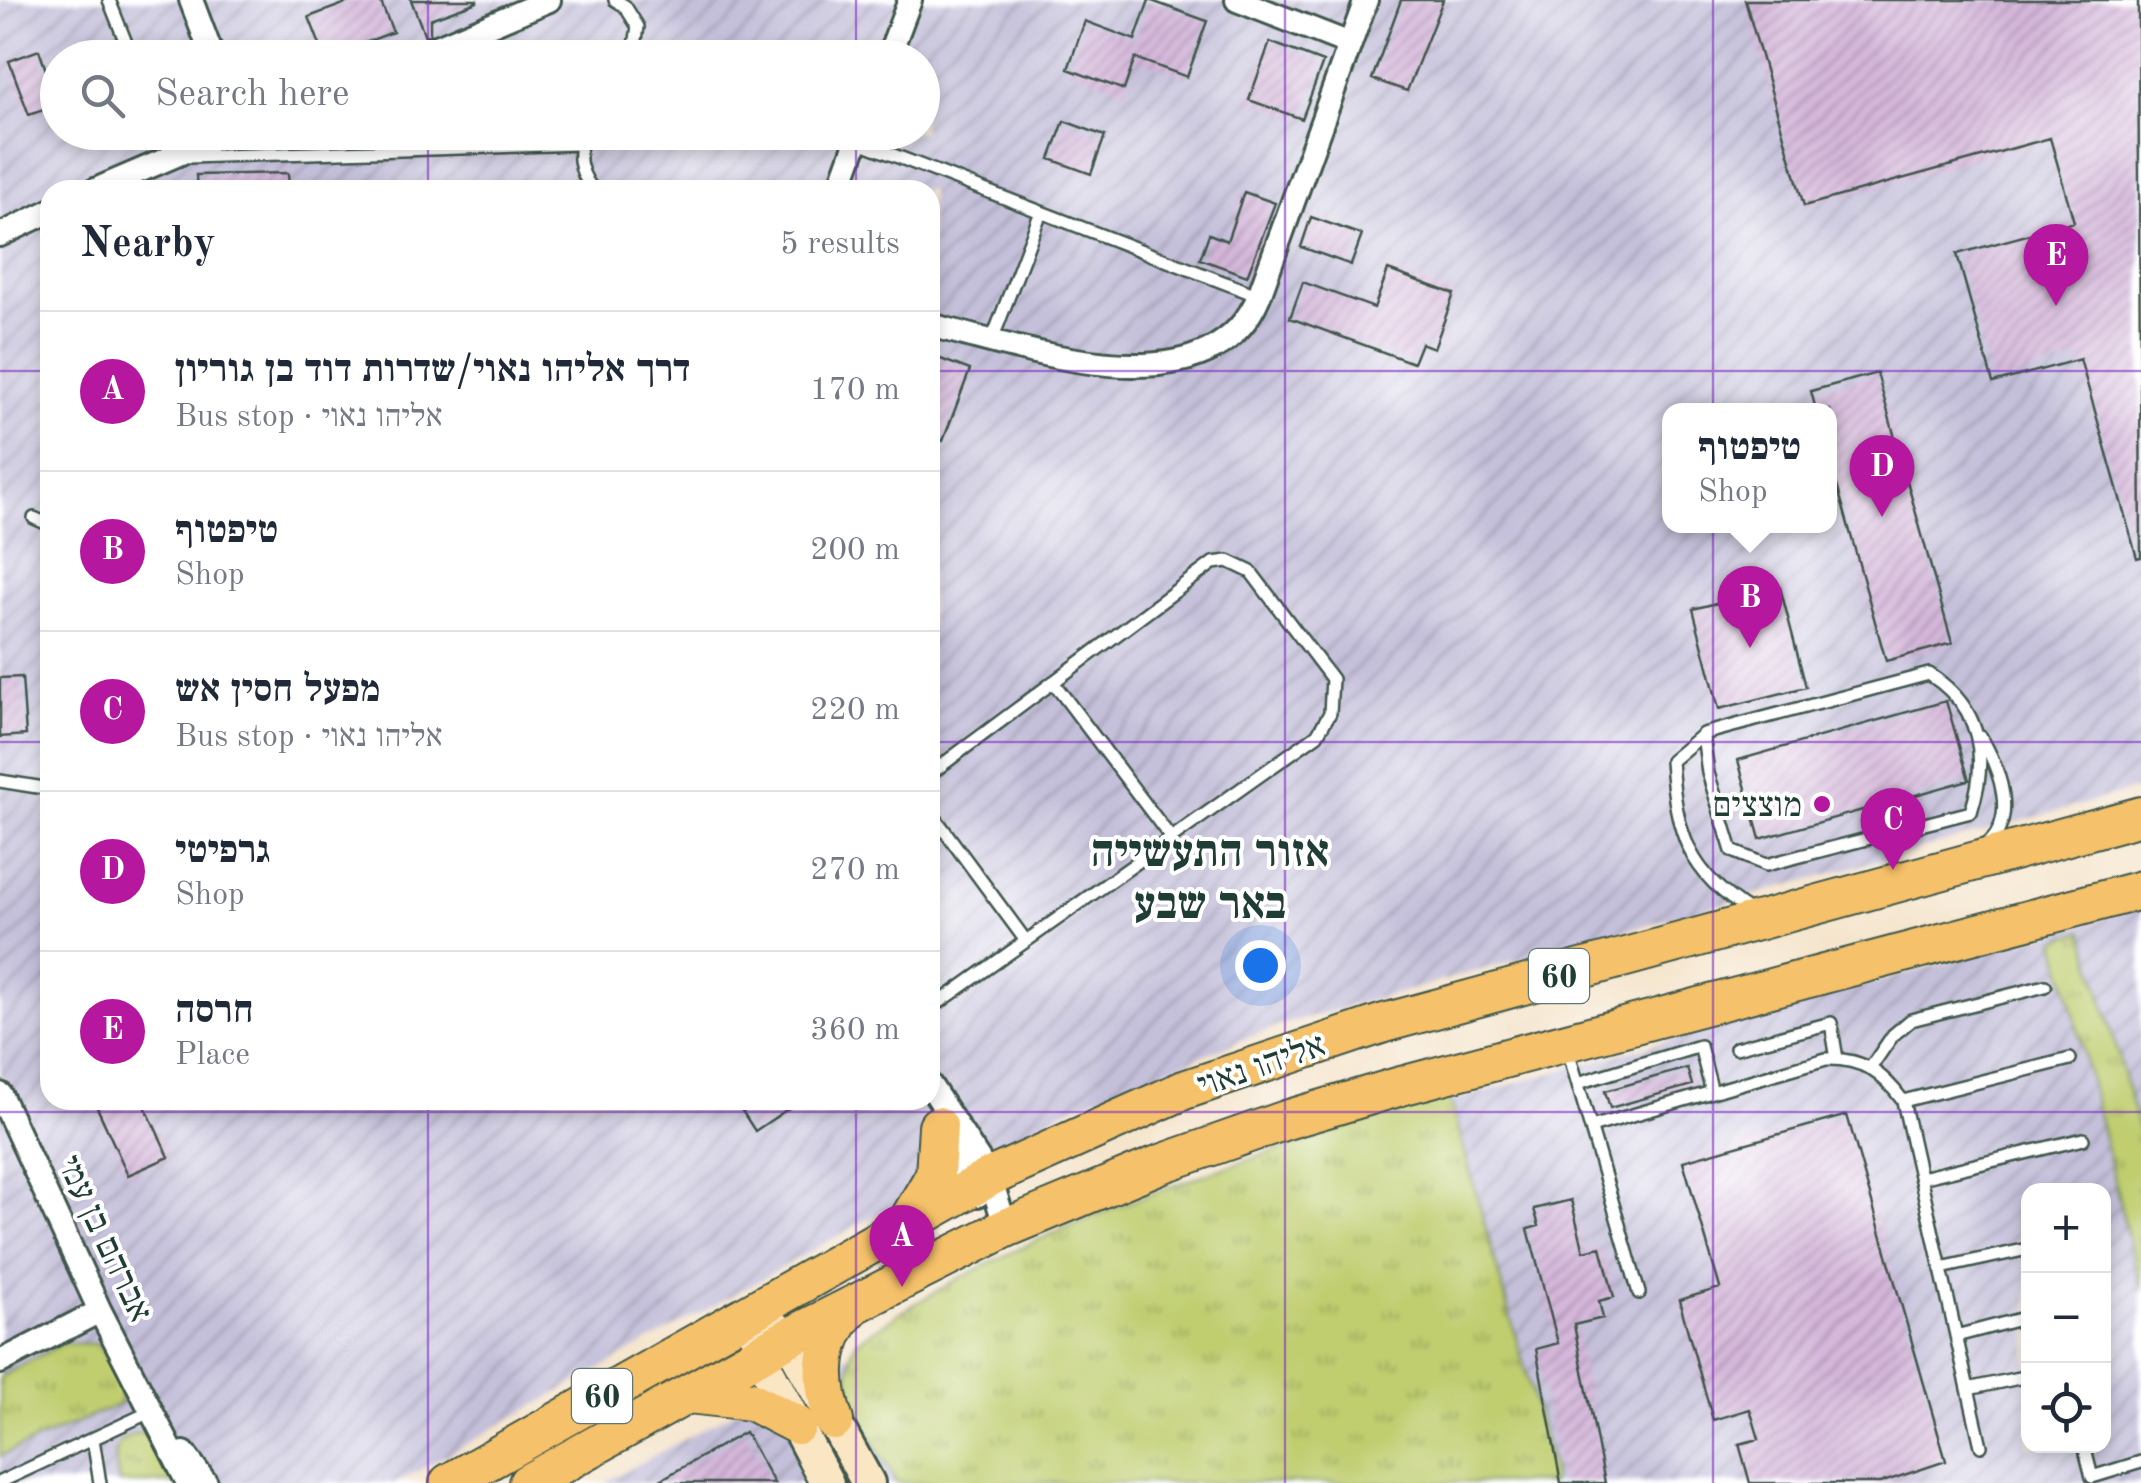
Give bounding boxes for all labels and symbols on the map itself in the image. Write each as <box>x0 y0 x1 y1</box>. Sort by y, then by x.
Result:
pin: E <box>2024 224 2088 306</box>
pin: D <box>1850 434 1914 517</box>
pin: B <box>1718 566 1782 648</box>
pin: C <box>1860 788 1926 870</box>
place label: מוצצים <box>1713 789 1802 824</box>
marker: מוצצים <box>1811 793 1833 815</box>
district label: אזור התעשייה באר שבע <box>1091 832 1329 929</box>
your location <box>1235 940 1286 991</box>
road number: 60 <box>1529 949 1589 1003</box>
street label: אליהו נאוי <box>1193 1027 1330 1104</box>
street label: אברהם בן עמי <box>50 1151 157 1328</box>
pin: A <box>870 1204 934 1287</box>
road number: 60 <box>572 1369 632 1423</box>

